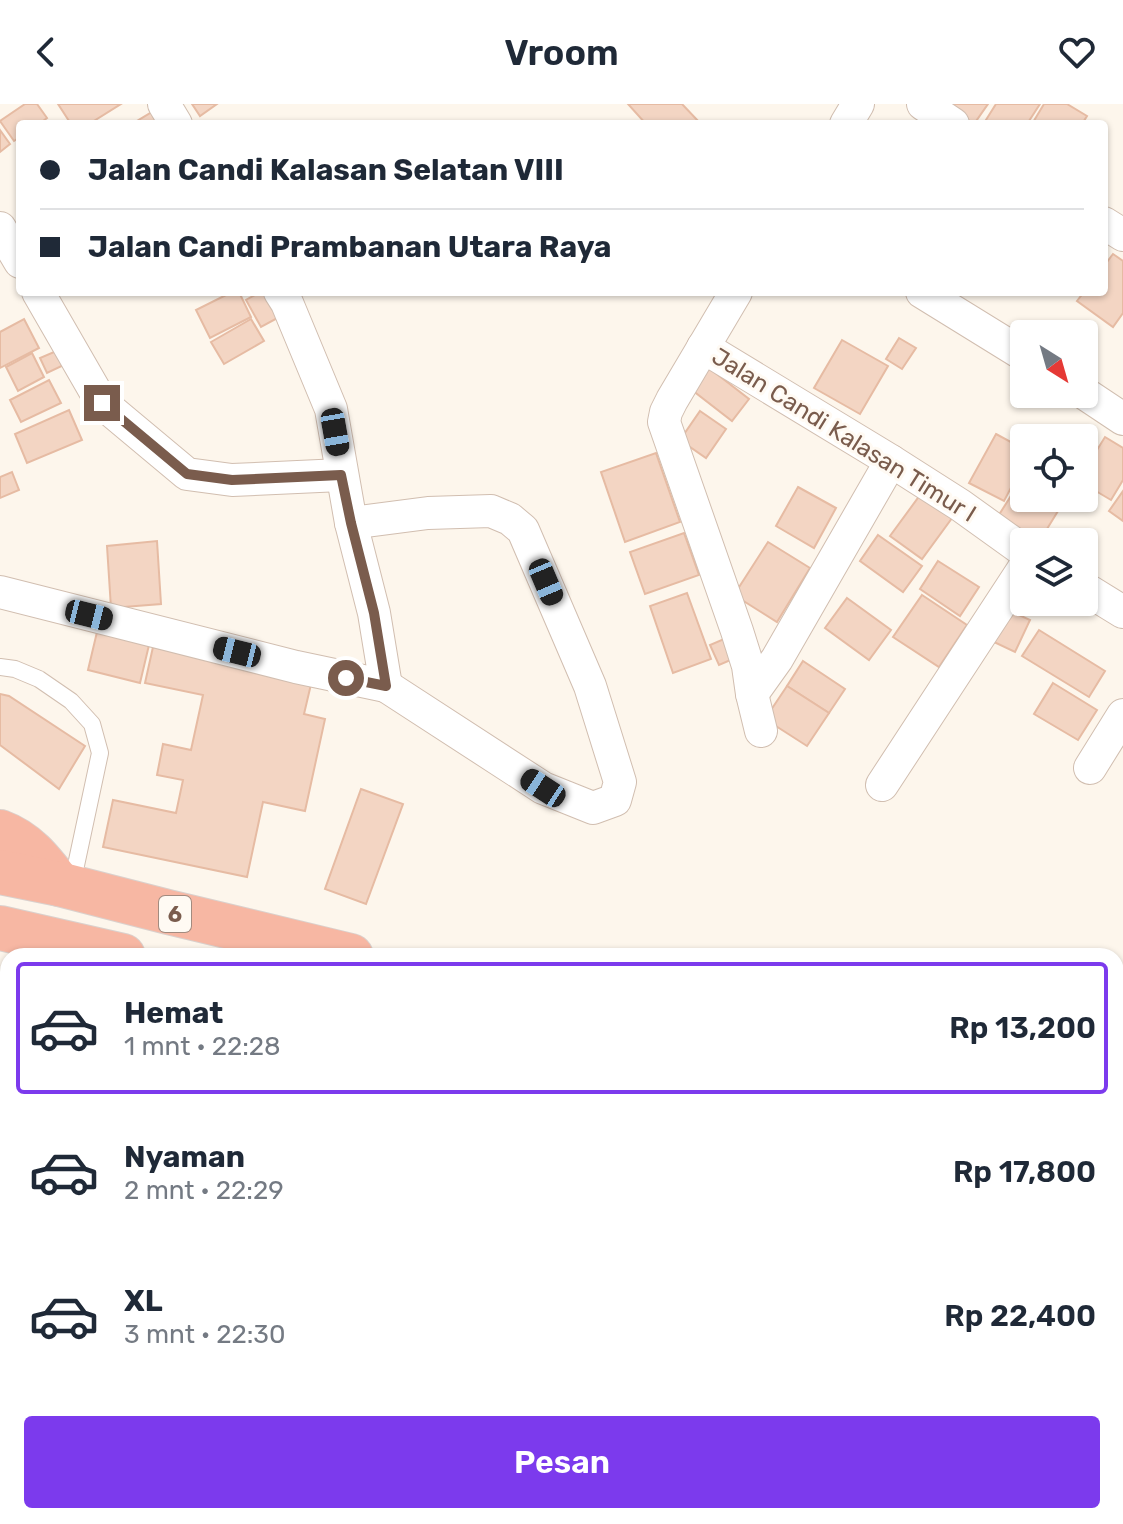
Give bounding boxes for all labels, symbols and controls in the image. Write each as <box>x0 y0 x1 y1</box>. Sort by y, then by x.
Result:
icon: back <box>24 30 68 74</box>
icon: heart <box>1055 30 1099 74</box>
text: Vroom <box>504 31 619 74</box>
text: Jalan Candi Kalasan Selatan VIII <box>88 152 564 188</box>
text: Jalan Candi Prambanan Utara Raya <box>88 229 612 265</box>
north arrow <box>1010 320 1098 408</box>
map controls <box>1010 320 1098 616</box>
street label: Jalan Candi Kalasan Timur I <box>707 342 981 528</box>
route end <box>84 385 120 421</box>
car <box>319 406 351 458</box>
button: locate <box>1010 424 1098 512</box>
button: layers <box>1010 528 1098 616</box>
car <box>526 555 566 609</box>
car <box>63 598 115 632</box>
car <box>211 635 263 669</box>
route start <box>328 660 364 696</box>
car <box>516 765 570 811</box>
road number: 6 <box>159 896 191 932</box>
icon: car <box>28 992 100 1064</box>
text: Hemat <box>124 995 223 1031</box>
text: Rp 13,200 <box>949 1010 1096 1046</box>
text: 1 mnt · 22:28 <box>124 1031 281 1062</box>
icon: car <box>28 1136 100 1208</box>
text: Nyaman <box>124 1139 245 1175</box>
text: Rp 17,800 <box>953 1154 1096 1190</box>
text: 2 mnt · 22:29 <box>124 1175 284 1206</box>
icon: car <box>28 1280 100 1352</box>
text: XL <box>124 1283 163 1319</box>
text: Rp 22,400 <box>944 1298 1096 1334</box>
text: 3 mnt · 22:30 <box>124 1319 285 1350</box>
button: Pesan <box>24 1416 1100 1508</box>

